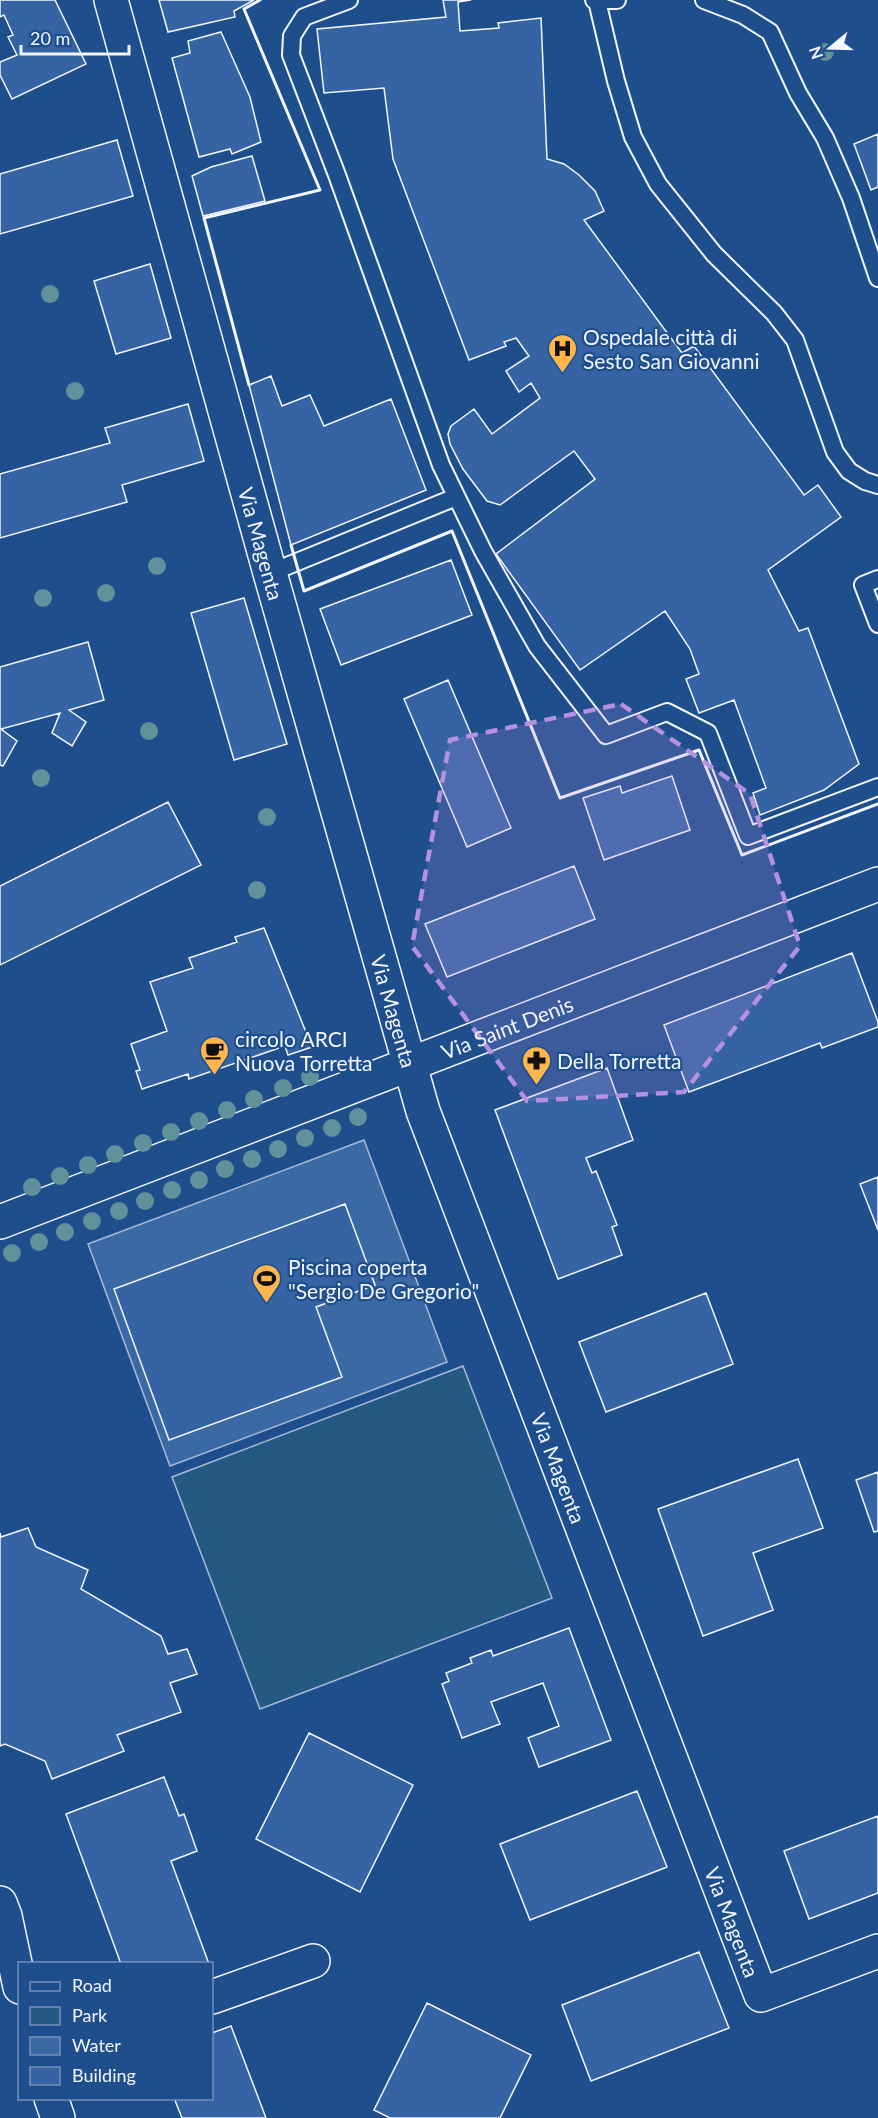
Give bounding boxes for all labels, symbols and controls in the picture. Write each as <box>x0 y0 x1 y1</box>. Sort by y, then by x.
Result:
scale bar <box>21 18 129 56</box>
north arrow <box>800 18 860 78</box>
text: 20 m <box>30 27 70 49</box>
text: N <box>804 44 826 62</box>
place label: Ospedale città di Sesto San Giovanni <box>583 324 759 373</box>
hospital icon: Ospedale città di Sesto San Giovanni <box>546 332 578 374</box>
street label: Via Magenta <box>234 484 290 603</box>
street label: Via Magenta <box>367 952 422 1070</box>
street label: Via Saint Denis <box>437 990 576 1064</box>
place label: circolo ARCI Nuova Torretta <box>235 1026 372 1075</box>
cafe icon: circolo ARCI Nuova Torretta <box>198 1034 230 1076</box>
pharmacy icon: Della Torretta <box>520 1044 552 1086</box>
place label: Della Torretta <box>557 1048 681 1073</box>
place label: Piscina coperta "Sergio De Gregorio" <box>288 1254 479 1303</box>
sports icon: Piscina coperta "Sergio De Gregorio" <box>251 1262 283 1304</box>
street label: Via Magenta <box>527 1409 592 1527</box>
street label: Via Magenta <box>701 1863 765 1980</box>
legend <box>18 1962 213 2100</box>
text: Road <box>72 1974 112 1996</box>
text: Park <box>72 2004 108 2026</box>
text: Water <box>72 2034 121 2056</box>
text: Building <box>72 2064 136 2086</box>

